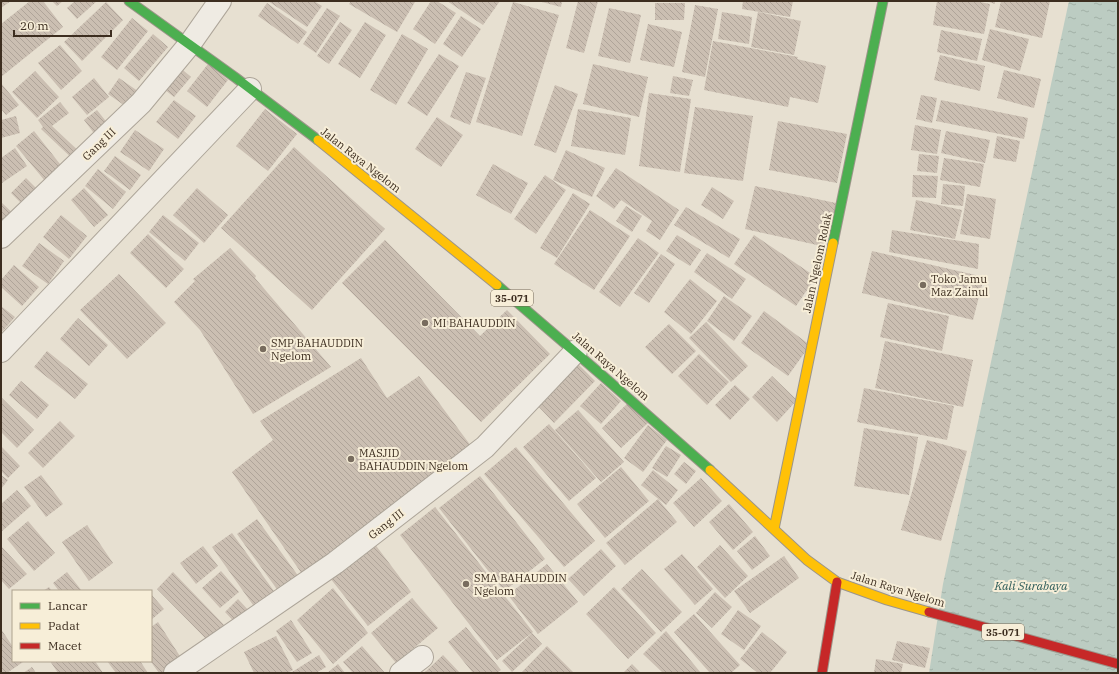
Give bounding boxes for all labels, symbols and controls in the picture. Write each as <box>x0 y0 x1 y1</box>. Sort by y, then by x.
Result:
scale bar <box>14 12 111 38</box>
text: 20 m <box>20 18 49 33</box>
street label: Jalan Raya Ngelom <box>318 124 404 196</box>
street label: Gang III <box>79 125 119 163</box>
street label: Jalan Ngelom Rolak <box>800 211 835 314</box>
place label: Toko Jamu Maz Zainul <box>931 272 988 299</box>
marker: Toko Jamu Maz Zainul <box>918 280 928 290</box>
road number: 35-071 <box>491 290 533 306</box>
place label: MI BAHAUDDIN <box>433 316 516 330</box>
marker: MI BAHAUDDIN <box>420 318 430 328</box>
street label: Jalan Raya Ngelom <box>570 329 653 404</box>
place label: SMP BAHAUDDIN Ngelom <box>271 336 364 363</box>
marker: SMP BAHAUDDIN Ngelom <box>258 344 268 354</box>
place label: MASJID BAHAUDDIN Ngelom <box>359 446 469 473</box>
marker: MASJID BAHAUDDIN Ngelom <box>346 454 356 464</box>
street label: Gang III <box>366 506 407 542</box>
street label: Jalan Raya Ngelom <box>849 568 947 610</box>
place label: SMA BAHAUDDIN Ngelom <box>474 571 567 598</box>
water label: Kali Surabaya <box>993 578 1068 593</box>
marker: SMA BAHAUDDIN Ngelom <box>461 579 471 589</box>
legend <box>12 590 152 662</box>
text: Lancar <box>48 598 88 613</box>
text: Padat <box>48 618 80 633</box>
road number: 35-071 <box>982 624 1024 640</box>
text: Macet <box>48 638 82 653</box>

